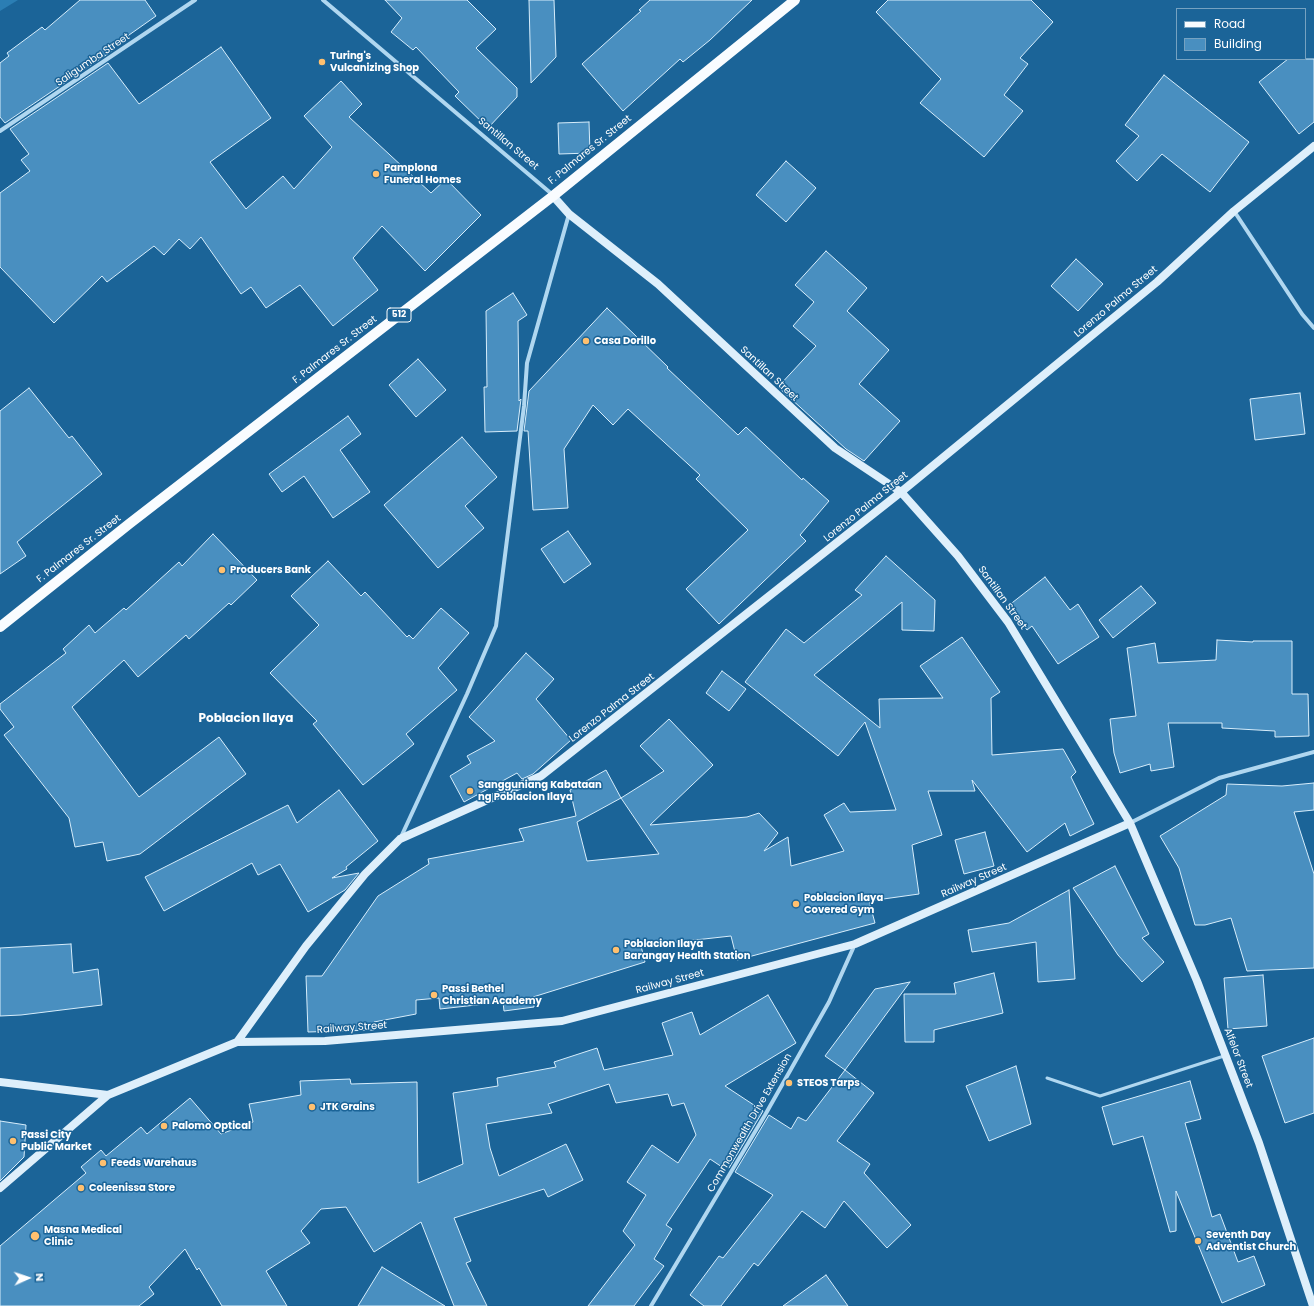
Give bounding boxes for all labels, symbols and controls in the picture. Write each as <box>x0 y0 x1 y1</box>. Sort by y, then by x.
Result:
legend <box>1176 8 1306 60</box>
text: Road <box>1214 15 1245 32</box>
street label: Saligumba Street <box>54 31 132 89</box>
text: Building <box>1214 35 1262 52</box>
place label: Turing's Vulcanizing Shop <box>330 50 419 74</box>
marker: Turing's Vulcanizing Shop <box>317 57 327 67</box>
street label: F. Palmares Sr. Street <box>546 113 634 187</box>
street label: Santillan Street <box>475 115 541 173</box>
place label: Pamplona Funeral Homes <box>384 162 461 186</box>
marker: Pamplona Funeral Homes <box>371 169 381 179</box>
street label: Lorenzo Palma Street <box>1072 264 1160 340</box>
road number: 512 <box>387 308 411 322</box>
street label: F. Palmares Sr. Street <box>291 313 379 387</box>
place label: Casa Dorillo <box>594 335 656 347</box>
marker: Casa Dorillo <box>581 336 591 346</box>
street label: Santillan Street <box>737 344 801 404</box>
street label: Lorenzo Palma Street <box>822 469 910 545</box>
street label: F. Palmares Sr. Street <box>35 512 123 586</box>
place label: Producers Bank <box>230 564 311 576</box>
street label: Santillan Street <box>975 564 1029 632</box>
marker: Producers Bank <box>217 565 227 575</box>
street label: Lorenzo Palma Street <box>567 671 657 745</box>
district label: Poblacion Ilaya <box>198 712 294 726</box>
place label: Sangguniang Kabataan ng Poblacion Ilaya <box>478 779 602 802</box>
marker: Sangguniang Kabataan ng Poblacion Ilaya <box>465 786 475 796</box>
street label: Railway Street <box>939 861 1009 901</box>
place label: Poblacion Ilaya Covered Gym <box>804 892 883 916</box>
marker: Poblacion Ilaya Covered Gym <box>791 899 801 909</box>
place label: Poblacion Ilaya Barangay Health Station <box>624 938 750 962</box>
marker: Poblacion Ilaya Barangay Health Station <box>611 945 621 955</box>
street label: Railway Street <box>634 967 706 997</box>
place label: Passi Bethel Christian Academy <box>442 983 542 1006</box>
marker: Passi Bethel Christian Academy <box>429 990 439 1000</box>
street label: Railway Street <box>317 1020 387 1036</box>
street label: Alfelor Street <box>1221 1026 1255 1090</box>
street label: Commonwealth Drive Extension <box>705 1051 795 1195</box>
place label: STEOS Tarps <box>797 1077 860 1089</box>
marker: STEOS Tarps <box>784 1078 794 1088</box>
place label: JTK Grains <box>320 1101 375 1113</box>
marker: JTK Grains <box>307 1102 317 1112</box>
place label: Palomo Optical <box>172 1120 251 1132</box>
marker: Palomo Optical <box>159 1121 169 1131</box>
place label: Passi City Public Market <box>21 1129 91 1152</box>
marker: Passi City Public Market <box>8 1136 18 1146</box>
place label: Feeds Warehaus <box>111 1157 197 1169</box>
marker: Feeds Warehaus <box>98 1158 108 1168</box>
place label: Coleenissa Store <box>89 1182 175 1194</box>
marker: Coleenissa Store <box>76 1183 86 1193</box>
place label: Masna Medical Clinic <box>44 1224 122 1248</box>
place label: Seventh Day Adventist Church <box>1206 1229 1296 1252</box>
marker: Masna Medical Clinic <box>29 1230 41 1242</box>
marker: Seventh Day Adventist Church <box>1193 1236 1203 1246</box>
north arrow <box>8 1258 48 1298</box>
text: N <box>32 1273 48 1282</box>

